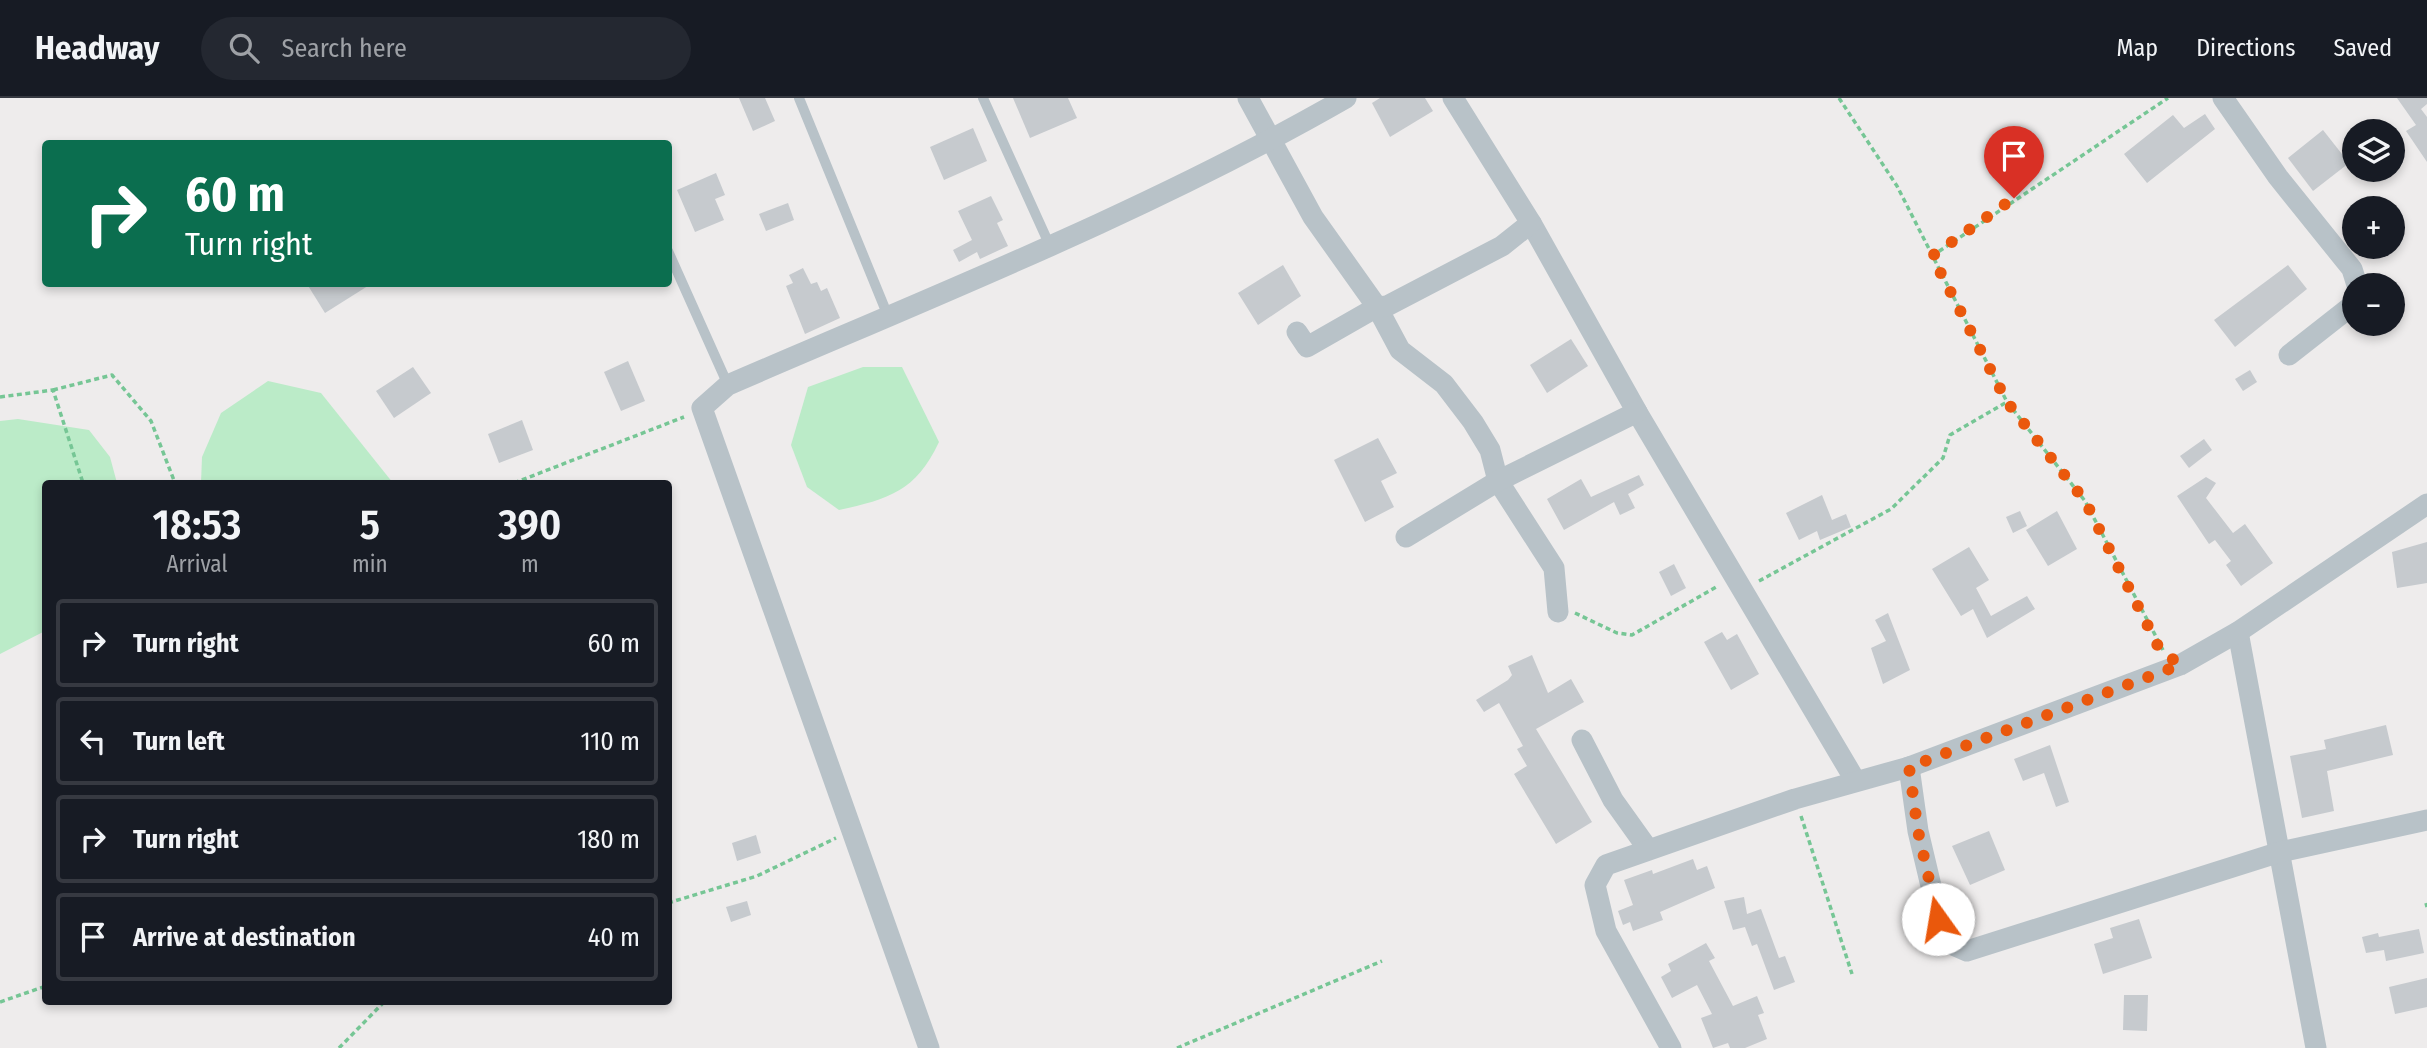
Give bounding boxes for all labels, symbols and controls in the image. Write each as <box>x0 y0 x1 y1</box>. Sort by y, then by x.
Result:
search box <box>201 17 691 80</box>
text: Headway <box>35 28 159 68</box>
icon: search <box>225 29 263 67</box>
text: Search here <box>281 33 407 64</box>
text: Map <box>2117 34 2158 62</box>
text: Directions <box>2196 34 2295 62</box>
text: Saved <box>2333 34 2392 62</box>
map controls <box>2342 119 2405 336</box>
button: layers <box>2342 119 2405 182</box>
pin <box>1984 126 2044 198</box>
icon: arrive <box>1995 137 2033 175</box>
text: 60 m <box>185 165 285 224</box>
icon: right <box>70 168 161 259</box>
button: + <box>2342 196 2405 259</box>
text: Turn right <box>185 225 312 263</box>
button: − <box>2342 273 2405 336</box>
text: 18:53 <box>153 500 241 550</box>
text: 5 <box>360 500 380 550</box>
text: 390 <box>498 500 561 550</box>
text: Arrival <box>166 550 227 578</box>
text: min <box>352 550 388 578</box>
text: m <box>521 550 539 578</box>
icon: right <box>74 624 112 662</box>
text: Turn right <box>133 628 239 659</box>
text: 60 m <box>587 628 640 659</box>
icon: left <box>74 722 112 760</box>
text: Turn left <box>133 726 225 757</box>
text: 110 m <box>580 726 640 757</box>
icon: right <box>74 820 112 858</box>
text: Turn right <box>133 824 239 855</box>
text: 180 m <box>577 824 640 855</box>
position arrow <box>1901 882 1975 956</box>
icon: arrive <box>74 918 112 956</box>
text: Arrive at destination <box>133 922 356 953</box>
text: 40 m <box>588 922 640 953</box>

